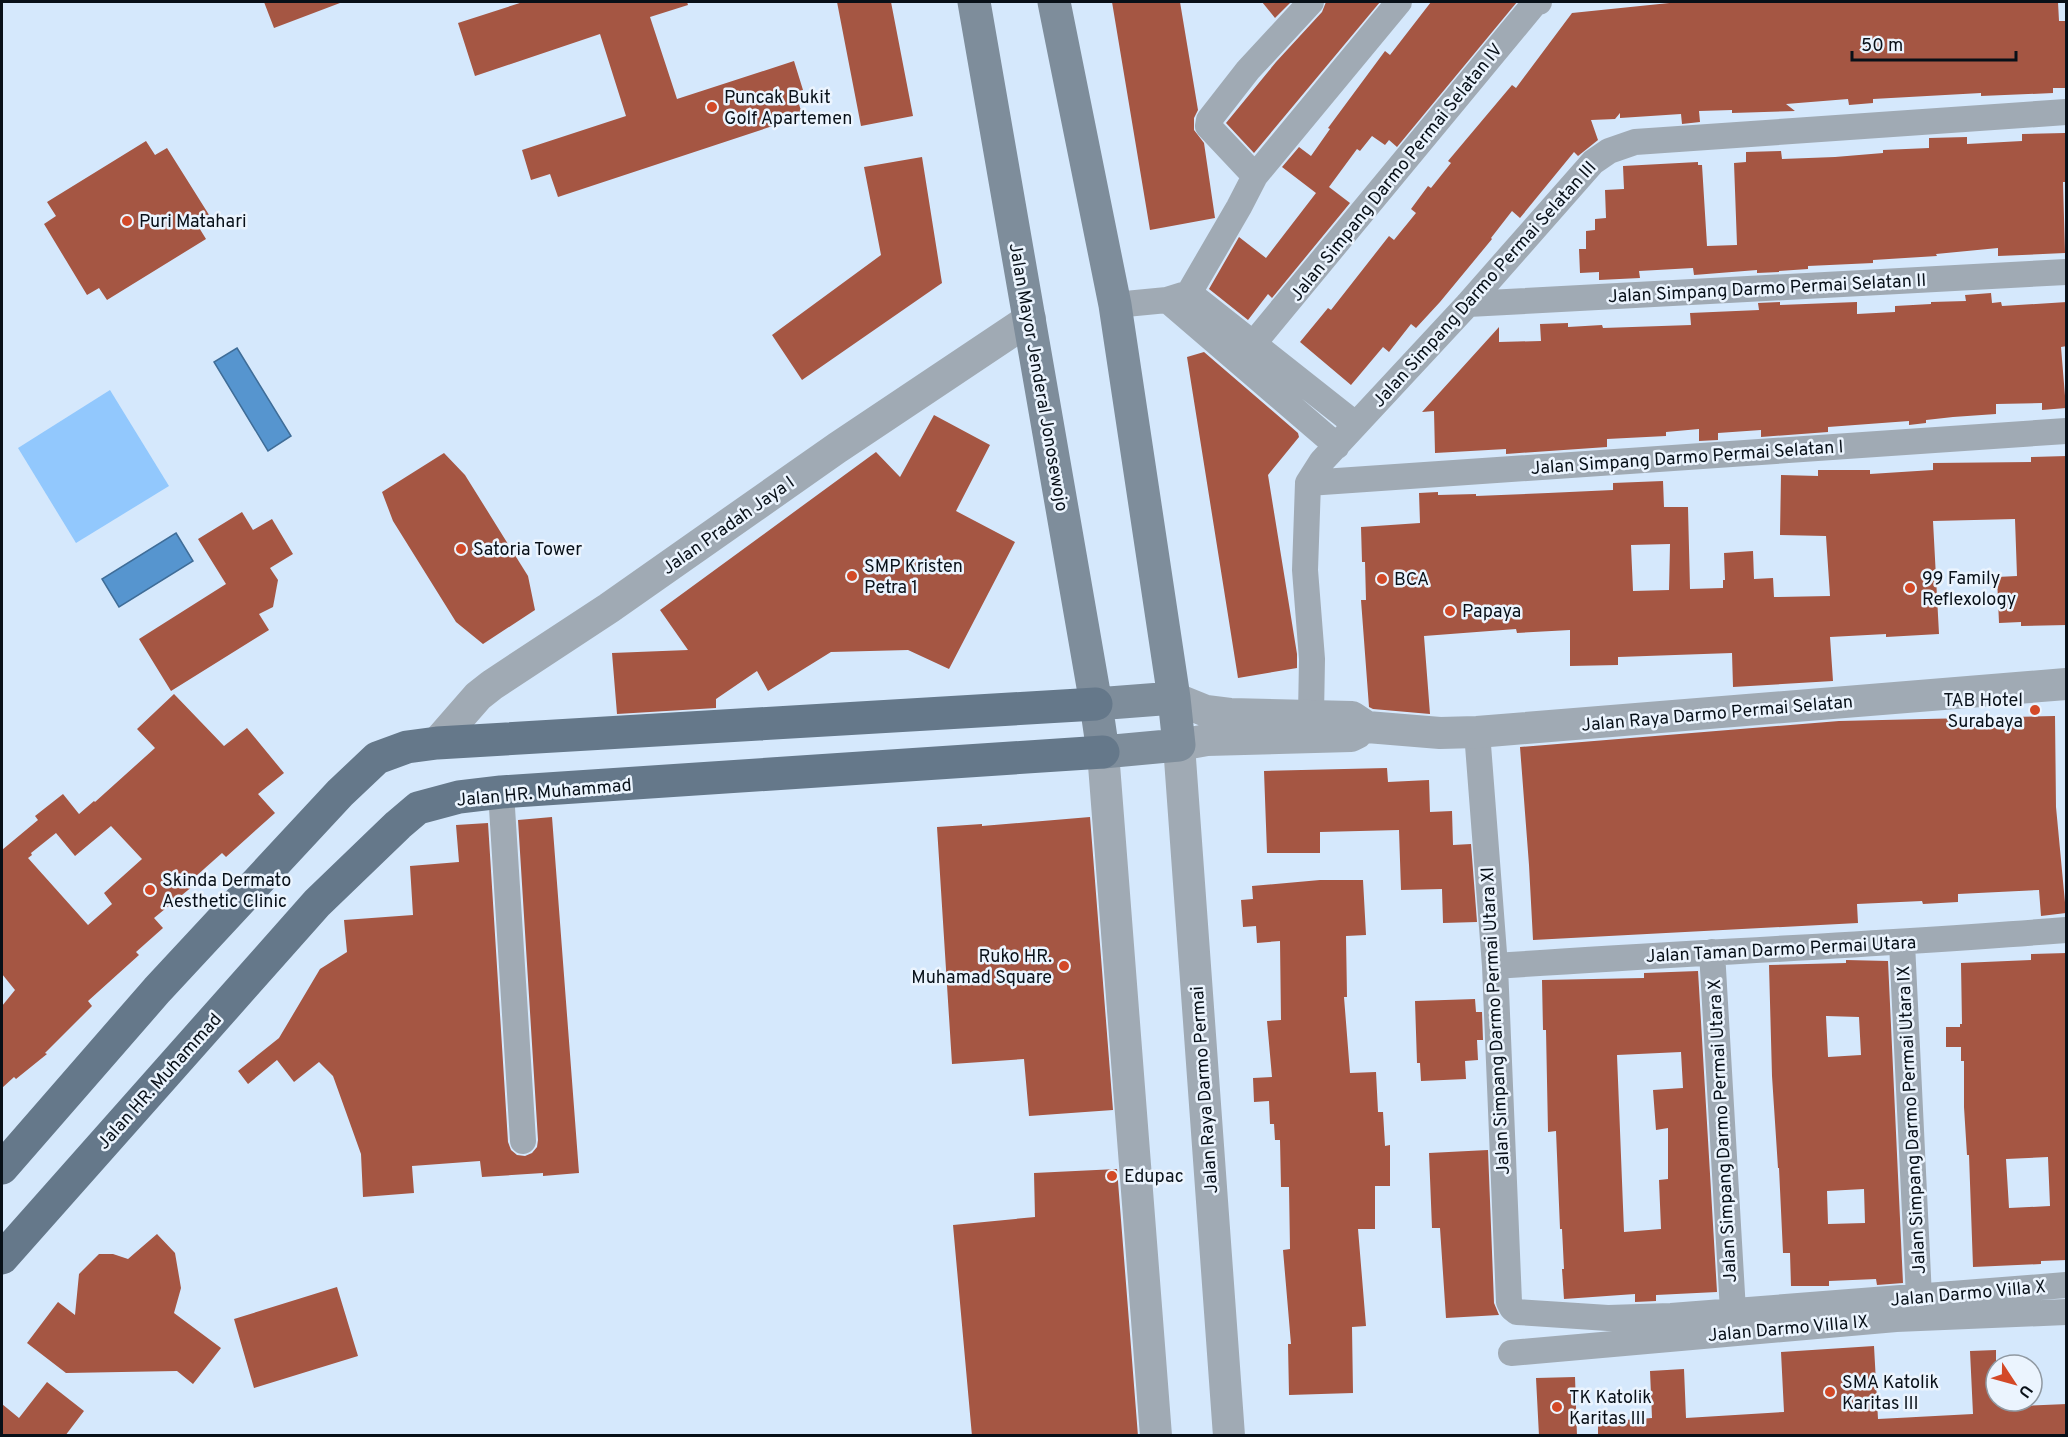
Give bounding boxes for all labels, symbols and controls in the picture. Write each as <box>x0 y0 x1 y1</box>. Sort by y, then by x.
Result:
scale bar <box>1852 24 2016 62</box>
text: 50 m <box>1861 35 1903 58</box>
street label: Jalan Simpang Darmo Permai Selatan IV <box>1286 39 1509 307</box>
place label: Puncak Bukit Golf Apartemen <box>724 87 852 131</box>
marker: Puncak Bukit Golf Apartemen <box>705 100 719 114</box>
street label: Jalan Simpang Darmo Permai Selatan III <box>1368 157 1602 413</box>
place label: Puri Matahari <box>139 211 247 234</box>
marker: Puri Matahari <box>120 214 134 228</box>
street label: Jalan Mayor Jenderal Jonosewojo <box>1003 241 1072 513</box>
street label: Jalan Simpang Darmo Permai Selatan II <box>1607 270 1927 309</box>
street label: Jalan Simpang Darmo Permai Selatan I <box>1530 436 1844 481</box>
street label: Jalan Pradah Jaya I <box>658 472 800 581</box>
place label: Satoria Tower <box>473 539 582 562</box>
marker: Satoria Tower <box>454 542 468 556</box>
place label: SMP Kristen Petra 1 <box>864 556 963 600</box>
place label: 99 Family Reflexology <box>1922 568 2016 612</box>
marker: SMP Kristen Petra 1 <box>845 569 859 583</box>
place label: BCA <box>1394 569 1429 592</box>
marker: BCA <box>1375 572 1389 586</box>
marker: 99 Family Reflexology <box>1903 581 1917 595</box>
place label: Papaya <box>1462 601 1521 624</box>
marker: Papaya <box>1443 604 1457 618</box>
place label: TAB Hotel Surabaya <box>1943 690 2023 734</box>
street label: Jalan Raya Darmo Permai Selatan <box>1580 691 1854 738</box>
marker: TAB Hotel Surabaya <box>2028 703 2042 717</box>
street label: Jalan HR. Muhammad <box>456 774 633 813</box>
street label: Jalan Simpang Darmo Permai Utara XI <box>1477 866 1516 1176</box>
place label: Skinda Dermato Aesthetic Clinic <box>162 870 291 914</box>
marker: Skinda Dermato Aesthetic Clinic <box>143 883 157 897</box>
street label: Jalan Taman Darmo Permai Utara <box>1645 932 1917 969</box>
place label: Ruko HR. Muhamad Square <box>911 946 1052 990</box>
marker: Ruko HR. Muhamad Square <box>1057 959 1071 973</box>
street label: Jalan Simpang Darmo Permai Utara IX <box>1893 965 1932 1275</box>
street label: Jalan Simpang Darmo Permai Utara X <box>1704 978 1743 1283</box>
street label: Jalan Raya Darmo Permai <box>1187 985 1224 1194</box>
street label: Jalan HR. Muhammad <box>93 1009 227 1155</box>
place label: Edupac <box>1124 1166 1184 1189</box>
marker: Edupac <box>1105 1169 1119 1183</box>
street label: Jalan Darmo Villa X <box>1889 1276 2047 1313</box>
street label: Jalan Darmo Villa IX <box>1707 1311 1869 1348</box>
north arrow <box>1984 1353 2044 1413</box>
place label: SMA Katolik Karitas III <box>1842 1372 1939 1416</box>
text: U <box>2013 1380 2036 1401</box>
marker: SMA Katolik Karitas III <box>1823 1385 1837 1399</box>
place label: TK Katolik Karitas III <box>1569 1387 1652 1431</box>
marker: TK Katolik Karitas III <box>1550 1400 1564 1414</box>

